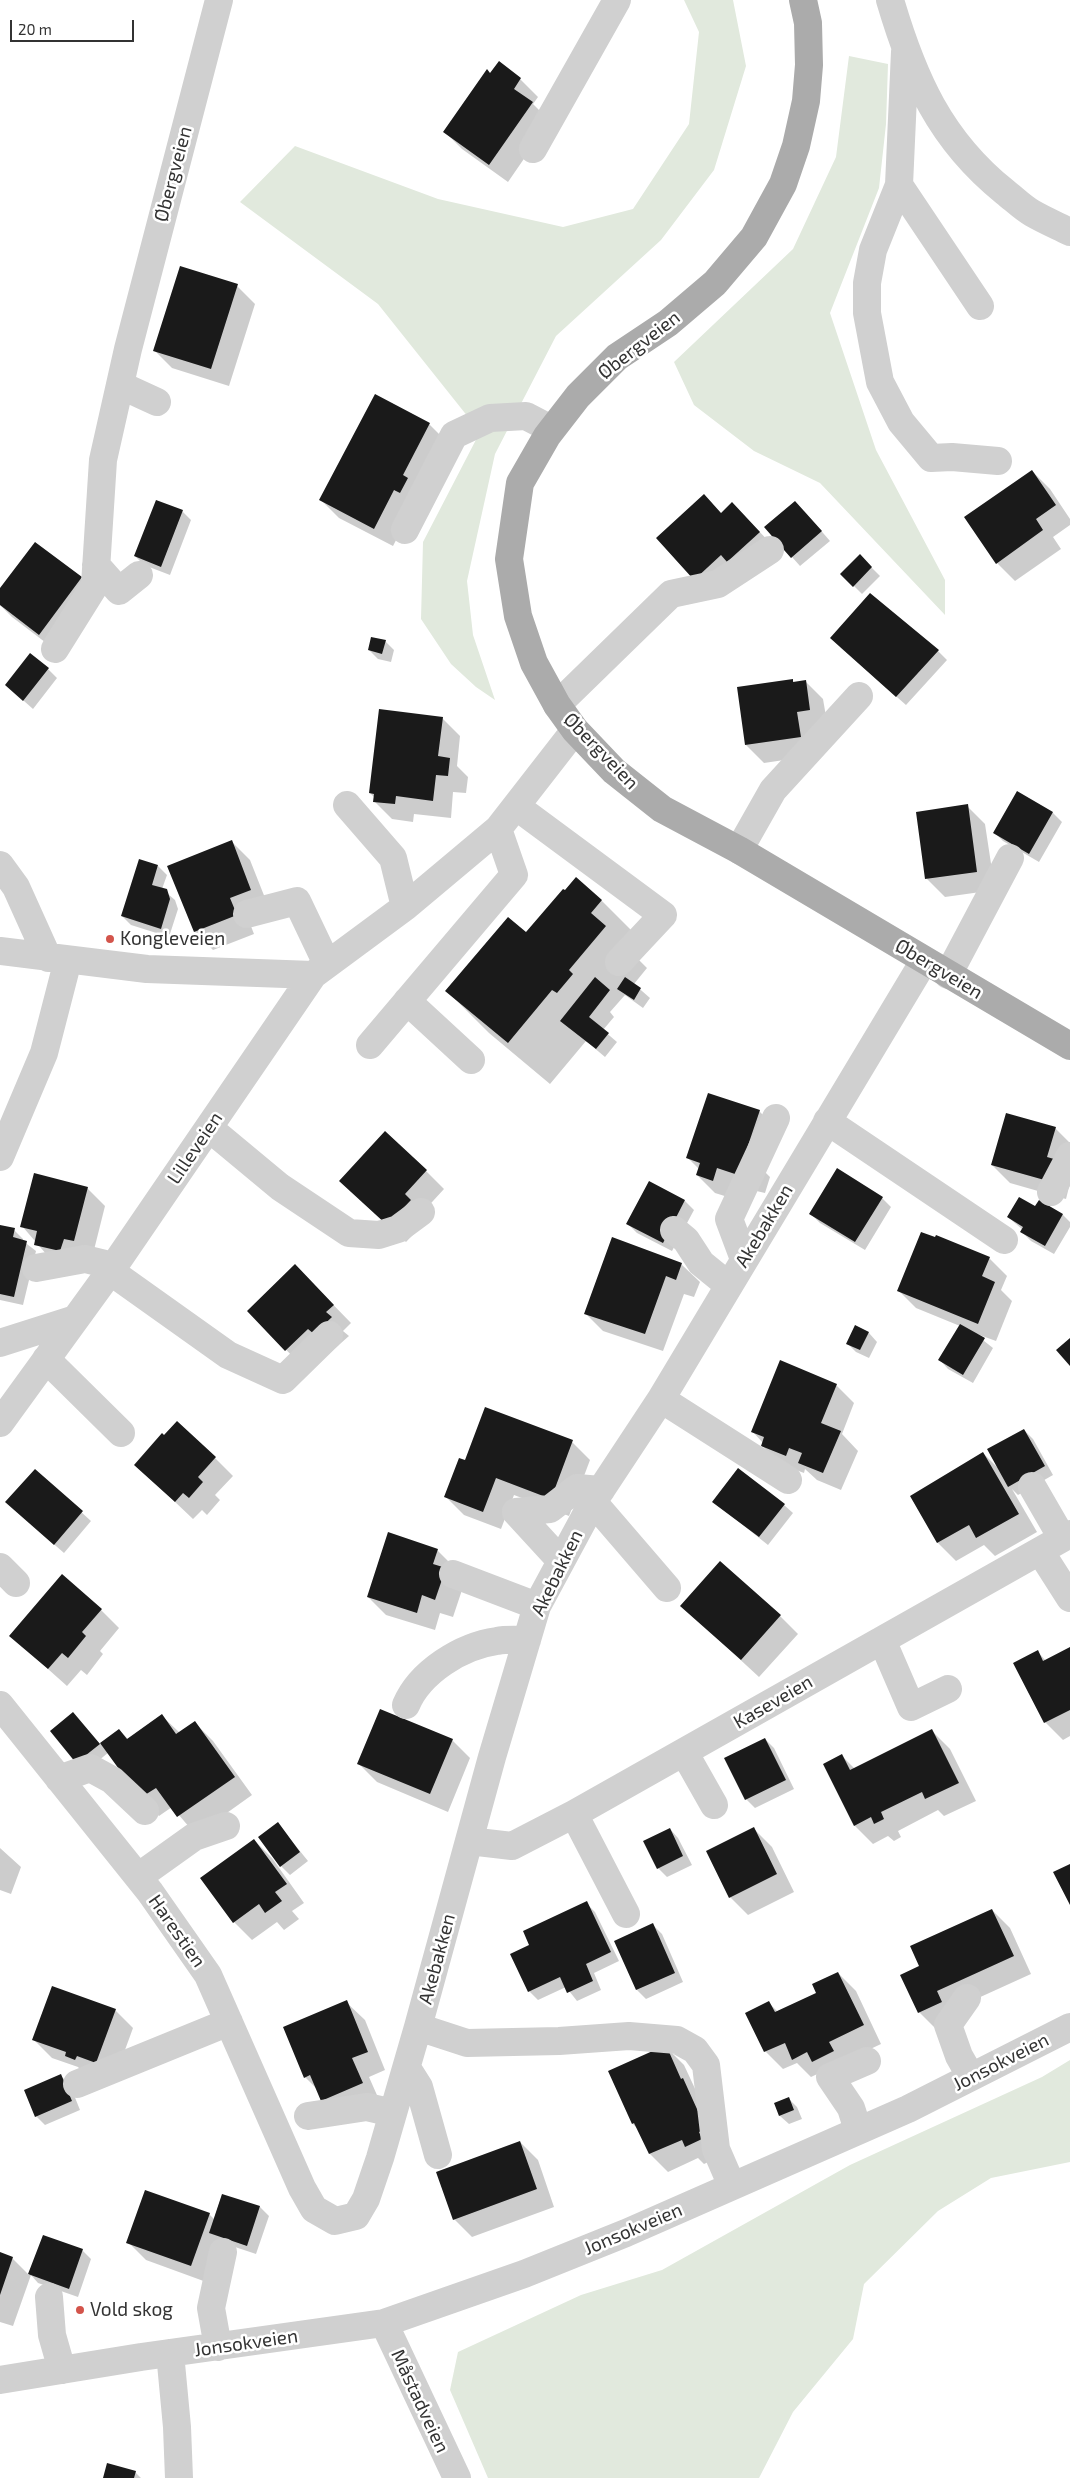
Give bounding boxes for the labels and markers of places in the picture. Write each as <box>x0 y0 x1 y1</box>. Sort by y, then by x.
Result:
place label: Kongleveien <box>120 928 225 950</box>
marker: Kongleveien <box>104 933 116 945</box>
place label: Vold skog <box>90 2299 173 2321</box>
marker: Vold skog <box>74 2304 86 2316</box>

